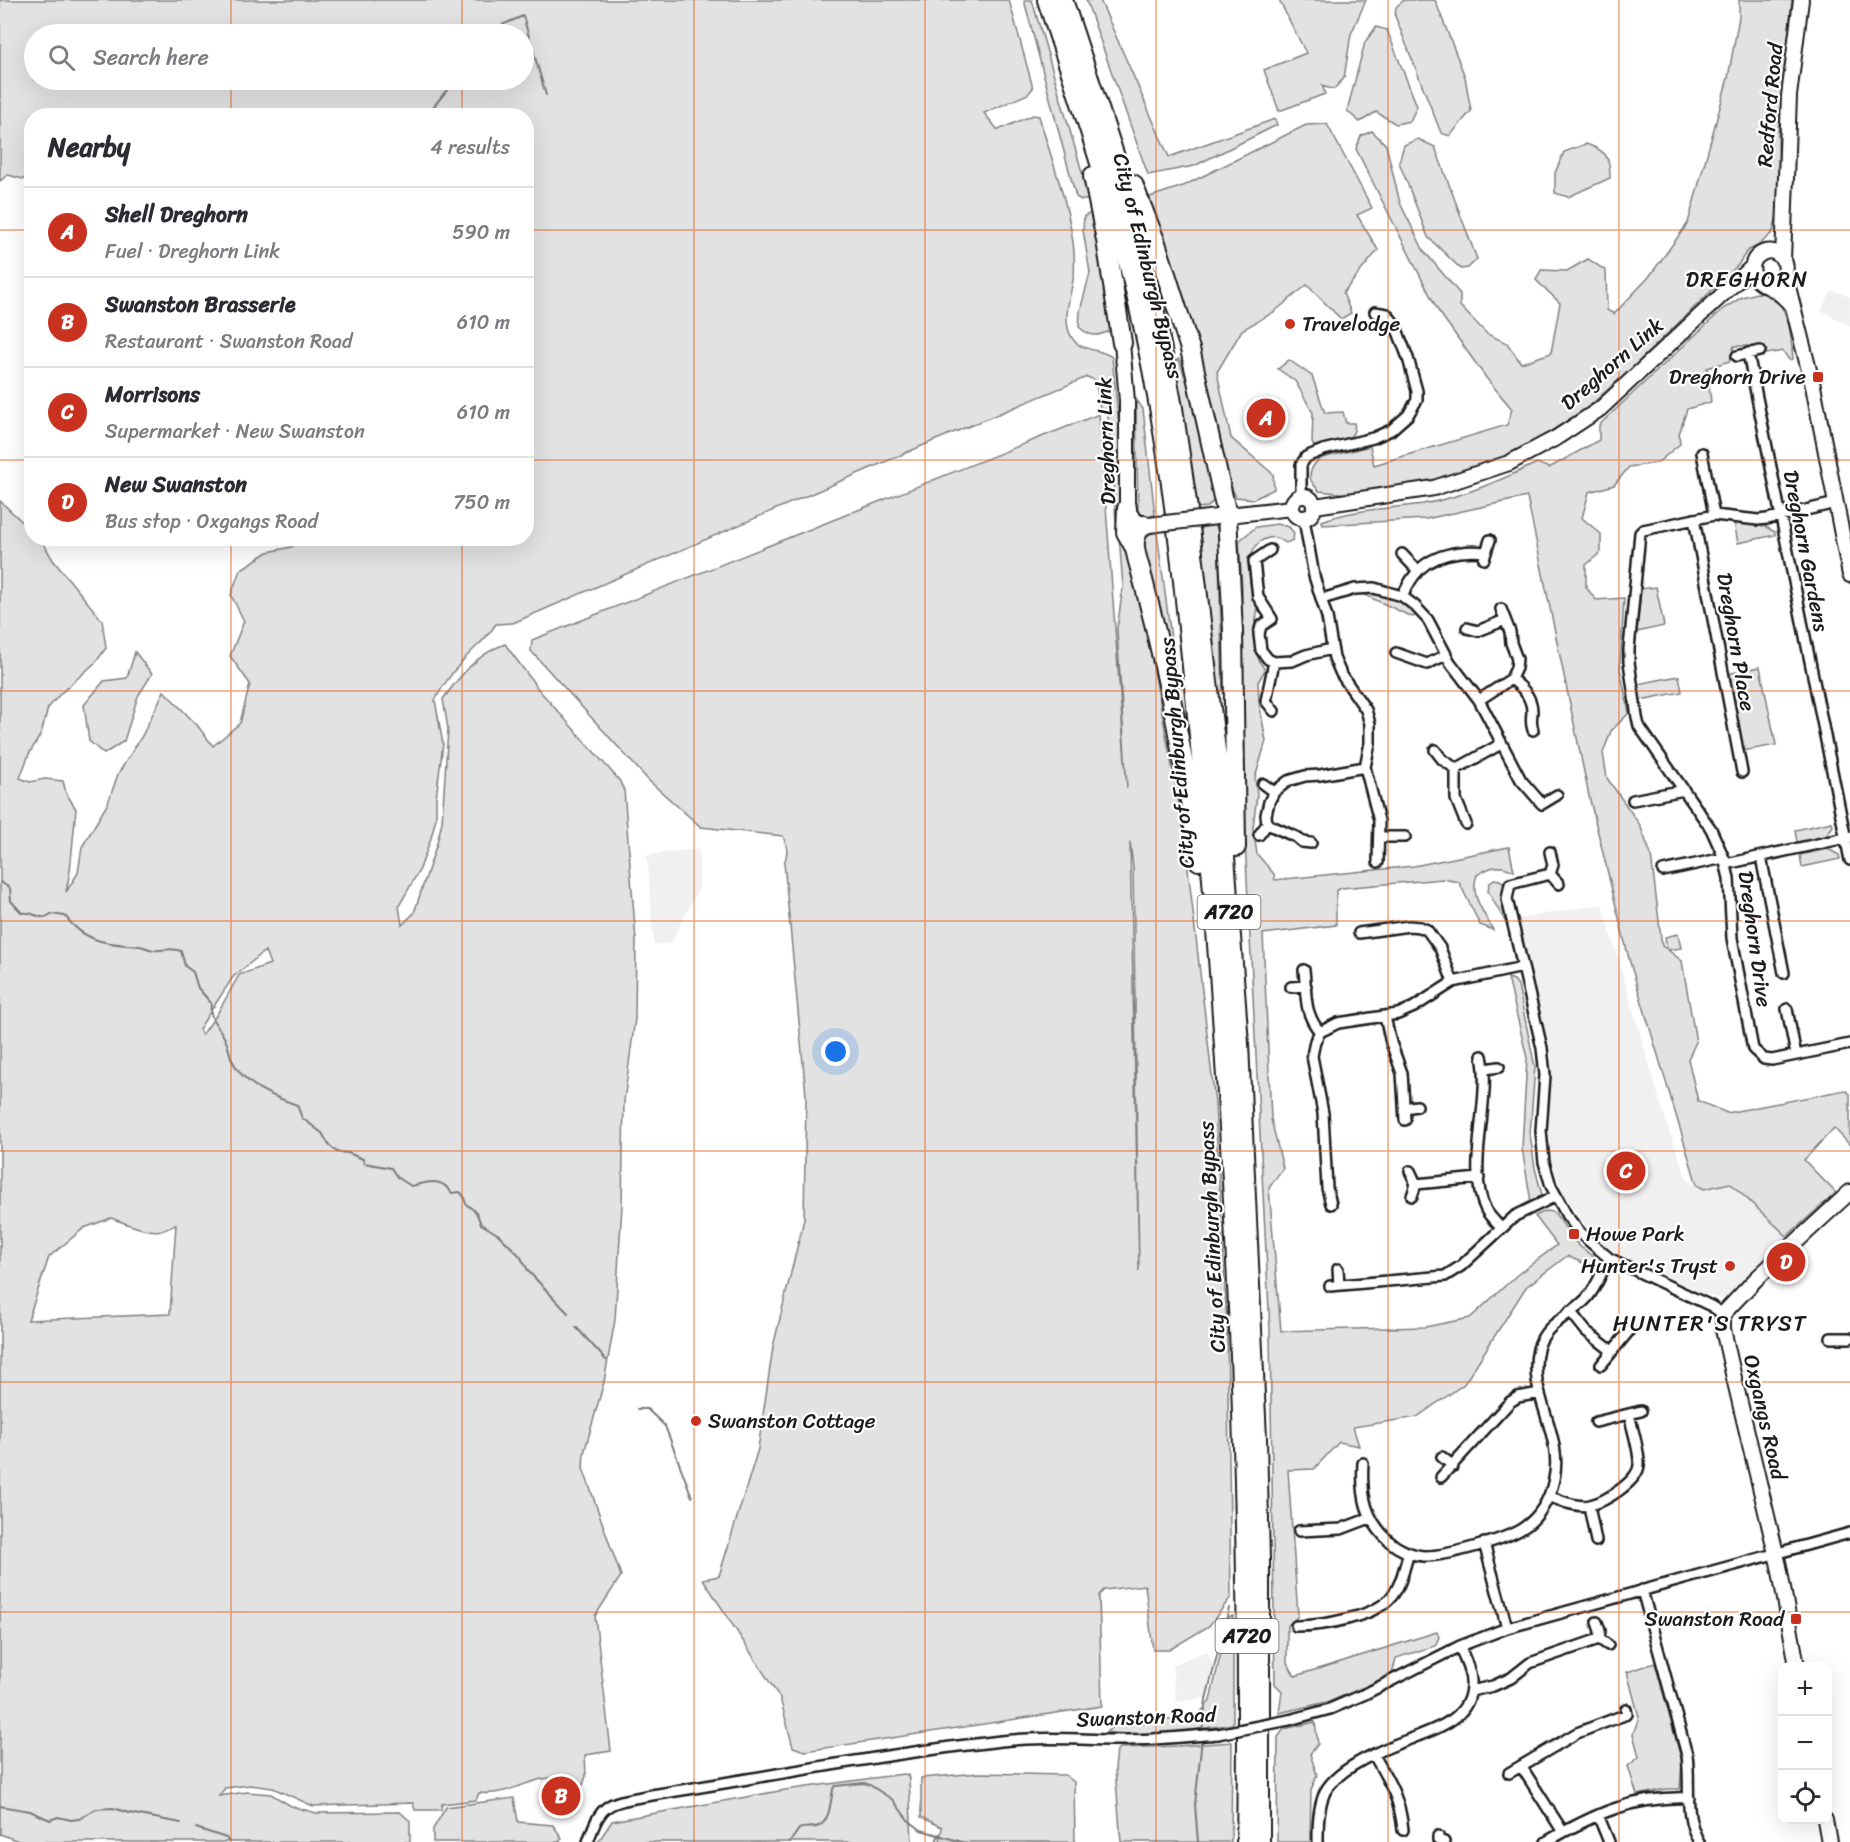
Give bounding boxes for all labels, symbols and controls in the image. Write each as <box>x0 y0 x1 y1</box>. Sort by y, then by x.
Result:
search box <box>24 24 534 90</box>
text: Search here <box>93 38 209 77</box>
street label: Redford Road <box>1746 40 1795 169</box>
icon: search <box>45 41 78 74</box>
text: Nearby <box>48 124 130 170</box>
text: 4 results <box>430 130 510 165</box>
street label: City of Edinburgh Bypass <box>1102 149 1195 383</box>
text: Shell Dreghorn <box>105 195 248 234</box>
text: A <box>61 215 74 250</box>
text: 590 m <box>452 215 510 250</box>
text: Fuel · Dreghorn Link <box>105 234 280 269</box>
district label: DREGHORN <box>1686 260 1808 299</box>
text: Swanston Brasserie <box>105 285 296 324</box>
text: B <box>61 305 74 340</box>
text: 610 m <box>457 305 510 340</box>
place label: Travelodge <box>1302 305 1401 343</box>
street label: Dreghorn Link <box>1551 307 1673 420</box>
marker: Travelodge <box>1283 317 1297 331</box>
text: Restaurant · Swanston Road <box>105 324 353 359</box>
place label: Dreghorn Drive <box>1669 358 1806 396</box>
marker: Dreghorn Drive <box>1811 370 1825 384</box>
text: Morrisons <box>105 375 200 414</box>
street label: Dreghorn Link <box>1085 376 1127 505</box>
text: C <box>61 395 74 430</box>
text: 610 m <box>457 395 510 430</box>
pin: A <box>1246 396 1286 440</box>
text: Supermarket · New Swanston <box>105 414 365 449</box>
text: New Swanston <box>105 465 247 504</box>
street label: Dreghorn Gardens <box>1772 467 1840 635</box>
text: D <box>62 485 73 520</box>
text: 750 m <box>453 485 510 520</box>
text: Bus stop · Oxgangs Road <box>105 504 318 539</box>
street label: Dreghorn Place <box>1705 570 1767 715</box>
street label: City of Edinburgh Bypass <box>1148 636 1206 870</box>
street label: Dreghorn Drive <box>1727 868 1783 1010</box>
road number: A720 <box>1198 895 1260 929</box>
your location <box>821 1037 850 1066</box>
street label: City of Edinburgh Bypass <box>1187 1120 1237 1354</box>
pin: C <box>1606 1148 1646 1194</box>
place label: Howe Park <box>1586 1215 1685 1253</box>
marker: Howe Park <box>1567 1227 1581 1241</box>
pin: D <box>1766 1240 1806 1284</box>
place label: Hunter's Tryst <box>1581 1247 1718 1285</box>
marker: Hunter's Tryst <box>1723 1259 1737 1273</box>
district label: HUNTER'S TRYST <box>1613 1304 1807 1343</box>
street label: Oxgangs Road <box>1732 1351 1798 1485</box>
place label: Swanston Cottage <box>708 1402 876 1440</box>
marker: Swanston Cottage <box>689 1414 703 1428</box>
place label: Swanston Road <box>1644 1600 1786 1638</box>
marker: Swanston Road <box>1789 1612 1803 1626</box>
road number: A720 <box>1216 1619 1278 1653</box>
map controls <box>1778 1662 1832 1824</box>
button: + <box>1778 1662 1832 1716</box>
street label: Swanston Road <box>1076 1696 1218 1738</box>
button: − <box>1778 1716 1832 1770</box>
button: locate <box>1778 1770 1832 1824</box>
pin: B <box>542 1774 580 1818</box>

